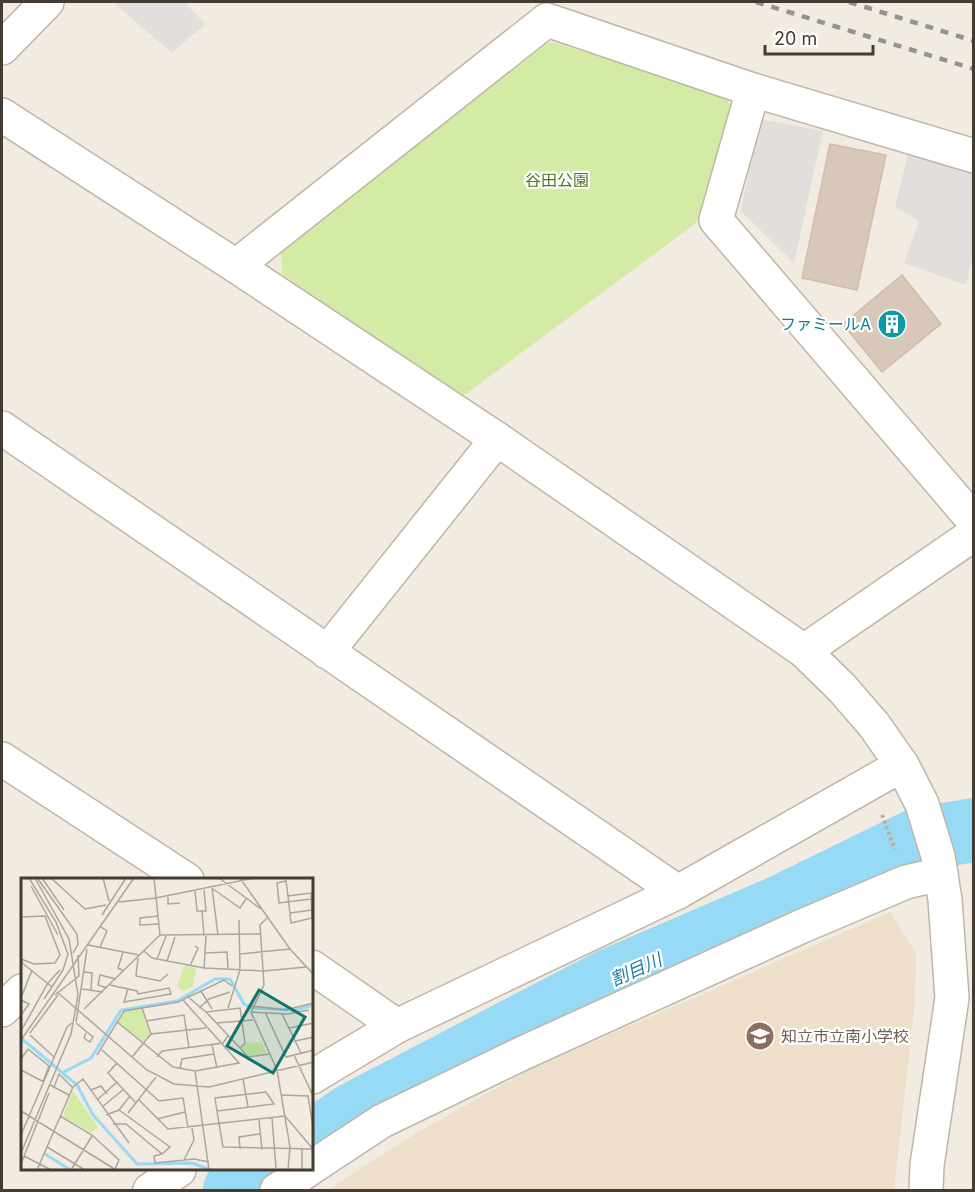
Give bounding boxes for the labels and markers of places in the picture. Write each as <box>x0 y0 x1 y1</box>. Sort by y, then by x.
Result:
building icon: ファミールA <box>876 308 908 340</box>
place label: ファミールA <box>780 314 871 334</box>
school or university icon: 知立市立南小学校 <box>744 1020 776 1052</box>
place label: 知立市立南小学校 <box>781 1026 909 1046</box>

